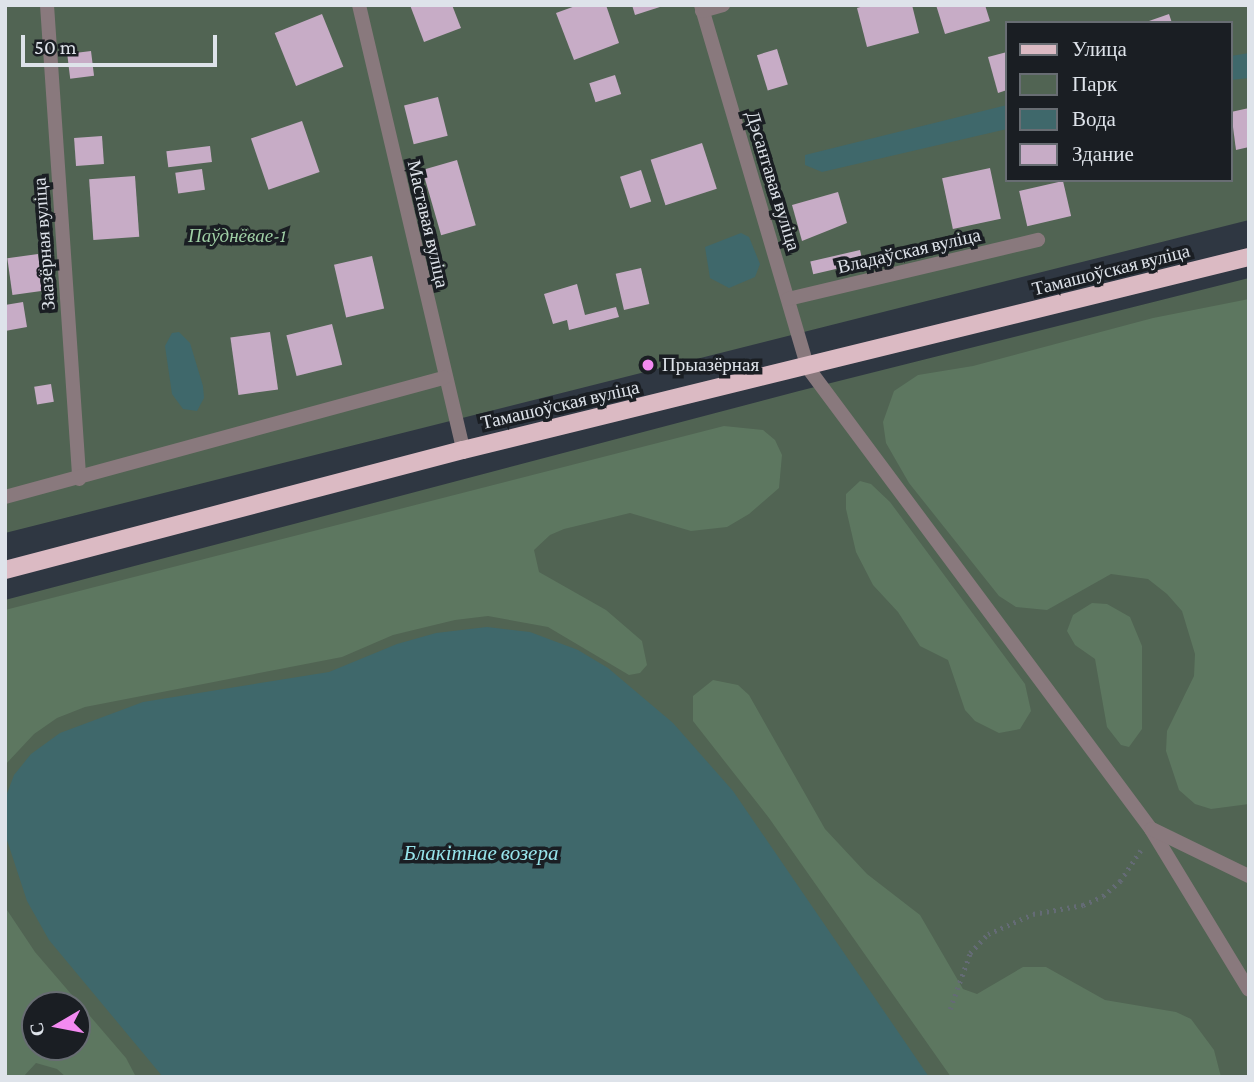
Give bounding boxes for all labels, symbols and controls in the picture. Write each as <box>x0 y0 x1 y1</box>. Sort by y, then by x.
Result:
scale bar <box>24 21 220 65</box>
legend <box>1006 21 1233 182</box>
text: 50 m <box>34 35 77 59</box>
text: Улица <box>1072 37 1127 61</box>
text: Парк <box>1072 72 1117 96</box>
text: Вода <box>1072 107 1116 131</box>
street label: Дэсантавая вуліца <box>741 108 805 254</box>
text: Здание <box>1072 142 1134 166</box>
street label: Маставая вуліца <box>402 158 454 290</box>
street label: Заазёрная вуліца <box>28 177 60 311</box>
street label: Владаўская вуліца <box>835 223 983 279</box>
park label: Паўднёвае-1 <box>188 225 286 247</box>
street label: Тамашоўская вуліца <box>1030 239 1192 301</box>
place label: Прыазёрная <box>662 354 759 376</box>
marker: Прыазёрная <box>640 357 656 373</box>
street label: Тамашоўская вуліца <box>479 376 641 434</box>
water label: Блакітнае возера <box>404 840 558 866</box>
north arrow <box>21 991 91 1061</box>
text: С <box>25 1021 48 1038</box>

